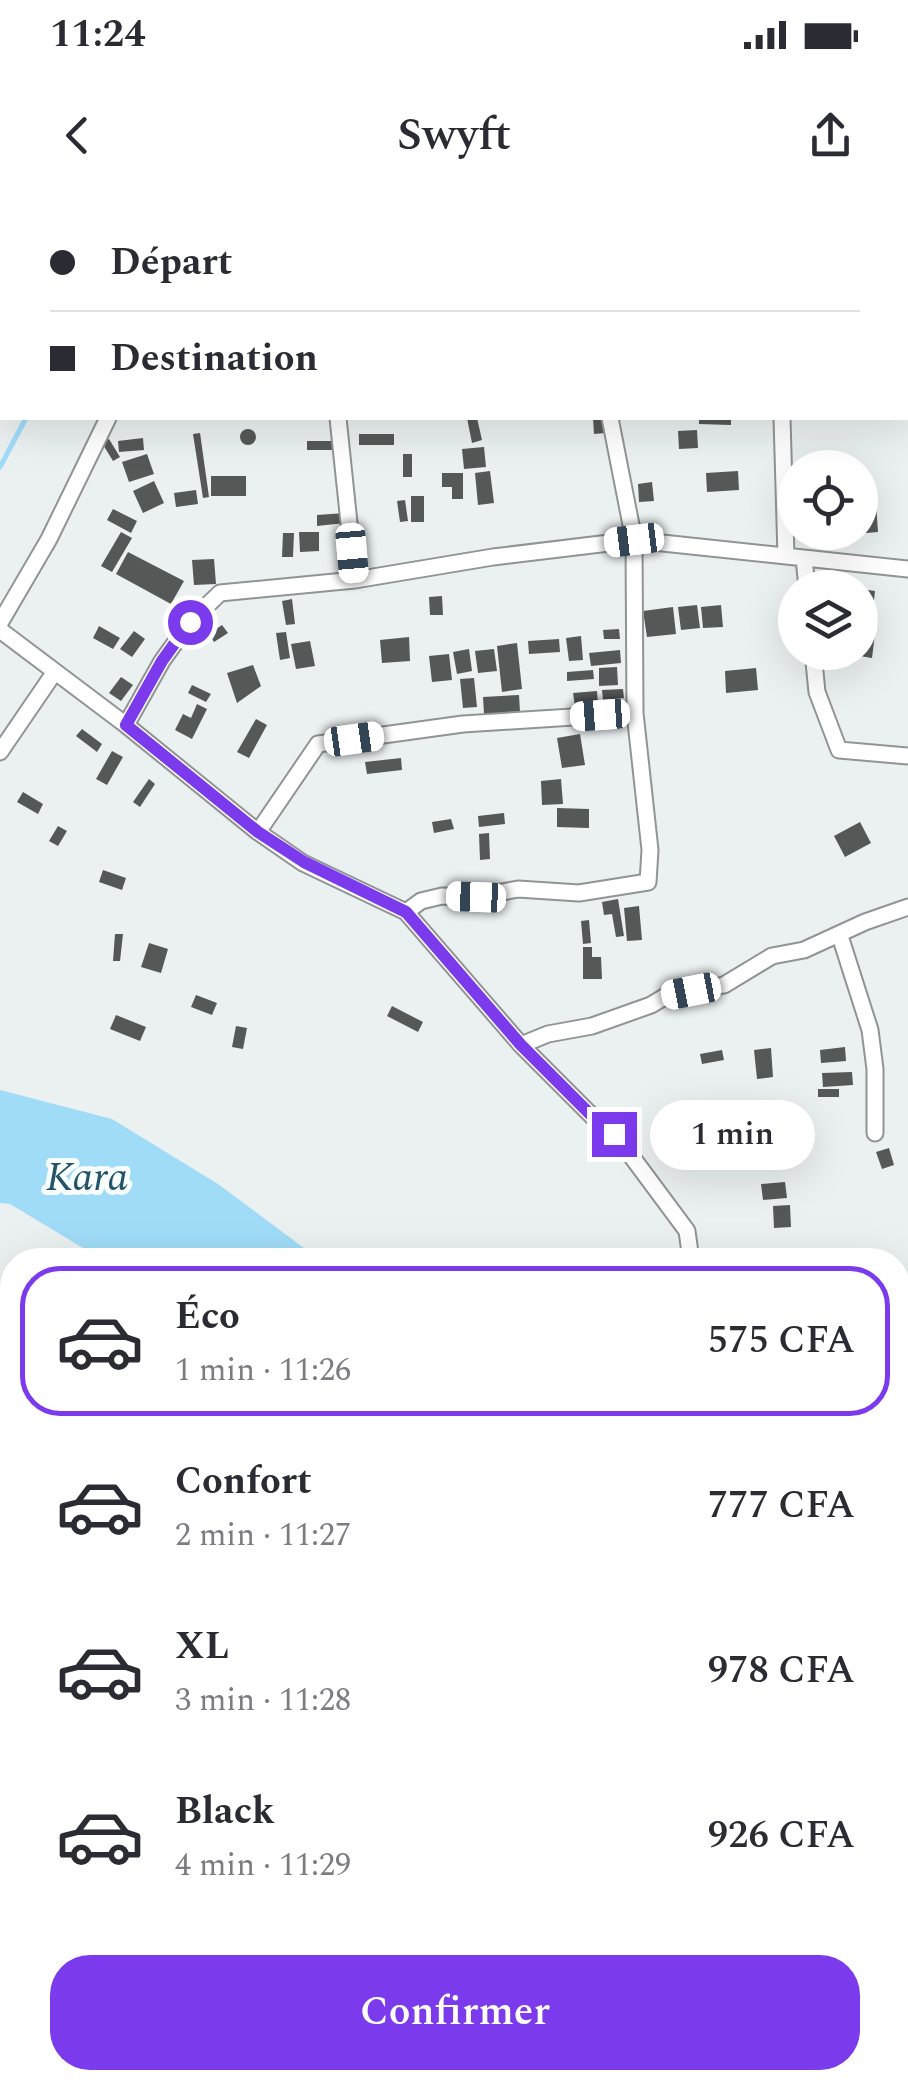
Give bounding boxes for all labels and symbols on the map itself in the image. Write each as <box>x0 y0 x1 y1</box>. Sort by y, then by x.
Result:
car <box>602 521 666 559</box>
car <box>334 522 370 584</box>
route start <box>168 600 213 645</box>
car <box>569 698 631 732</box>
car <box>322 720 386 758</box>
car <box>445 881 507 913</box>
car <box>659 971 723 1011</box>
callout: 1 min <box>649 1099 814 1169</box>
route end <box>592 1112 637 1157</box>
water label: Kara <box>46 1146 128 1209</box>

